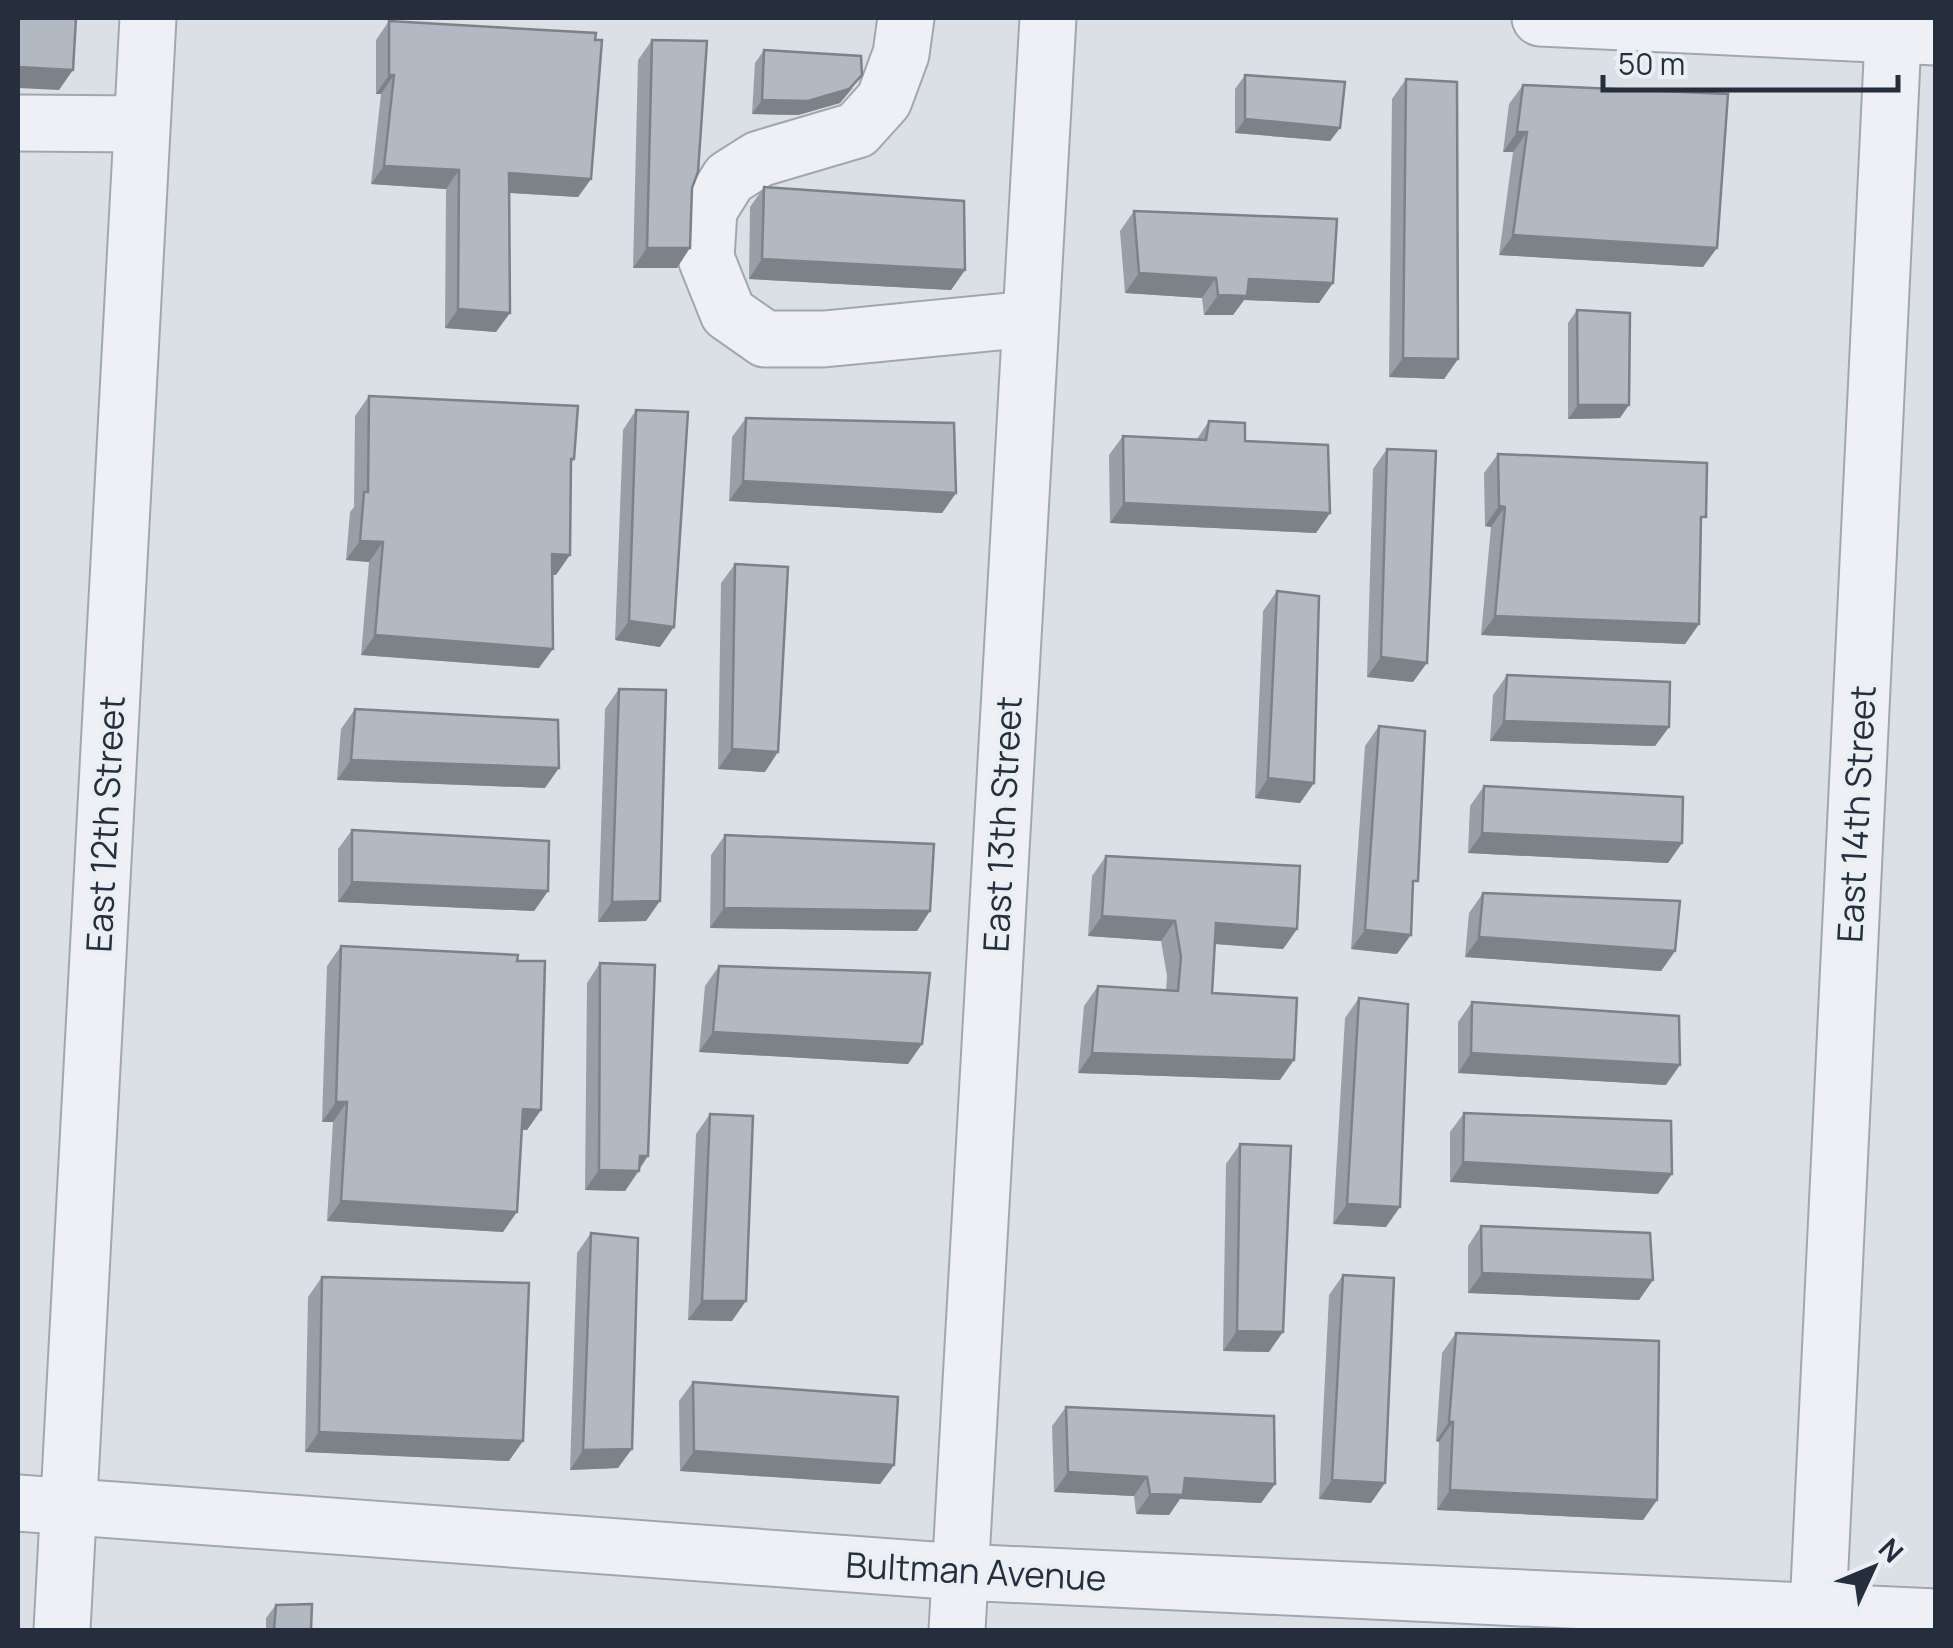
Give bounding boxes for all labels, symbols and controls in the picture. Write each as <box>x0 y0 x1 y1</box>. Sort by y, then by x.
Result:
scale bar <box>1603 30 1898 92</box>
text: 50 m <box>1618 43 1685 84</box>
street label: East 14th Street <box>1825 684 1887 944</box>
street label: East 12th Street <box>74 694 136 954</box>
street label: East 13th Street <box>971 695 1033 953</box>
north arrow <box>1823 1518 1923 1618</box>
text: N <box>1871 1530 1912 1570</box>
street label: Bultman Avenue <box>844 1540 1108 1602</box>

